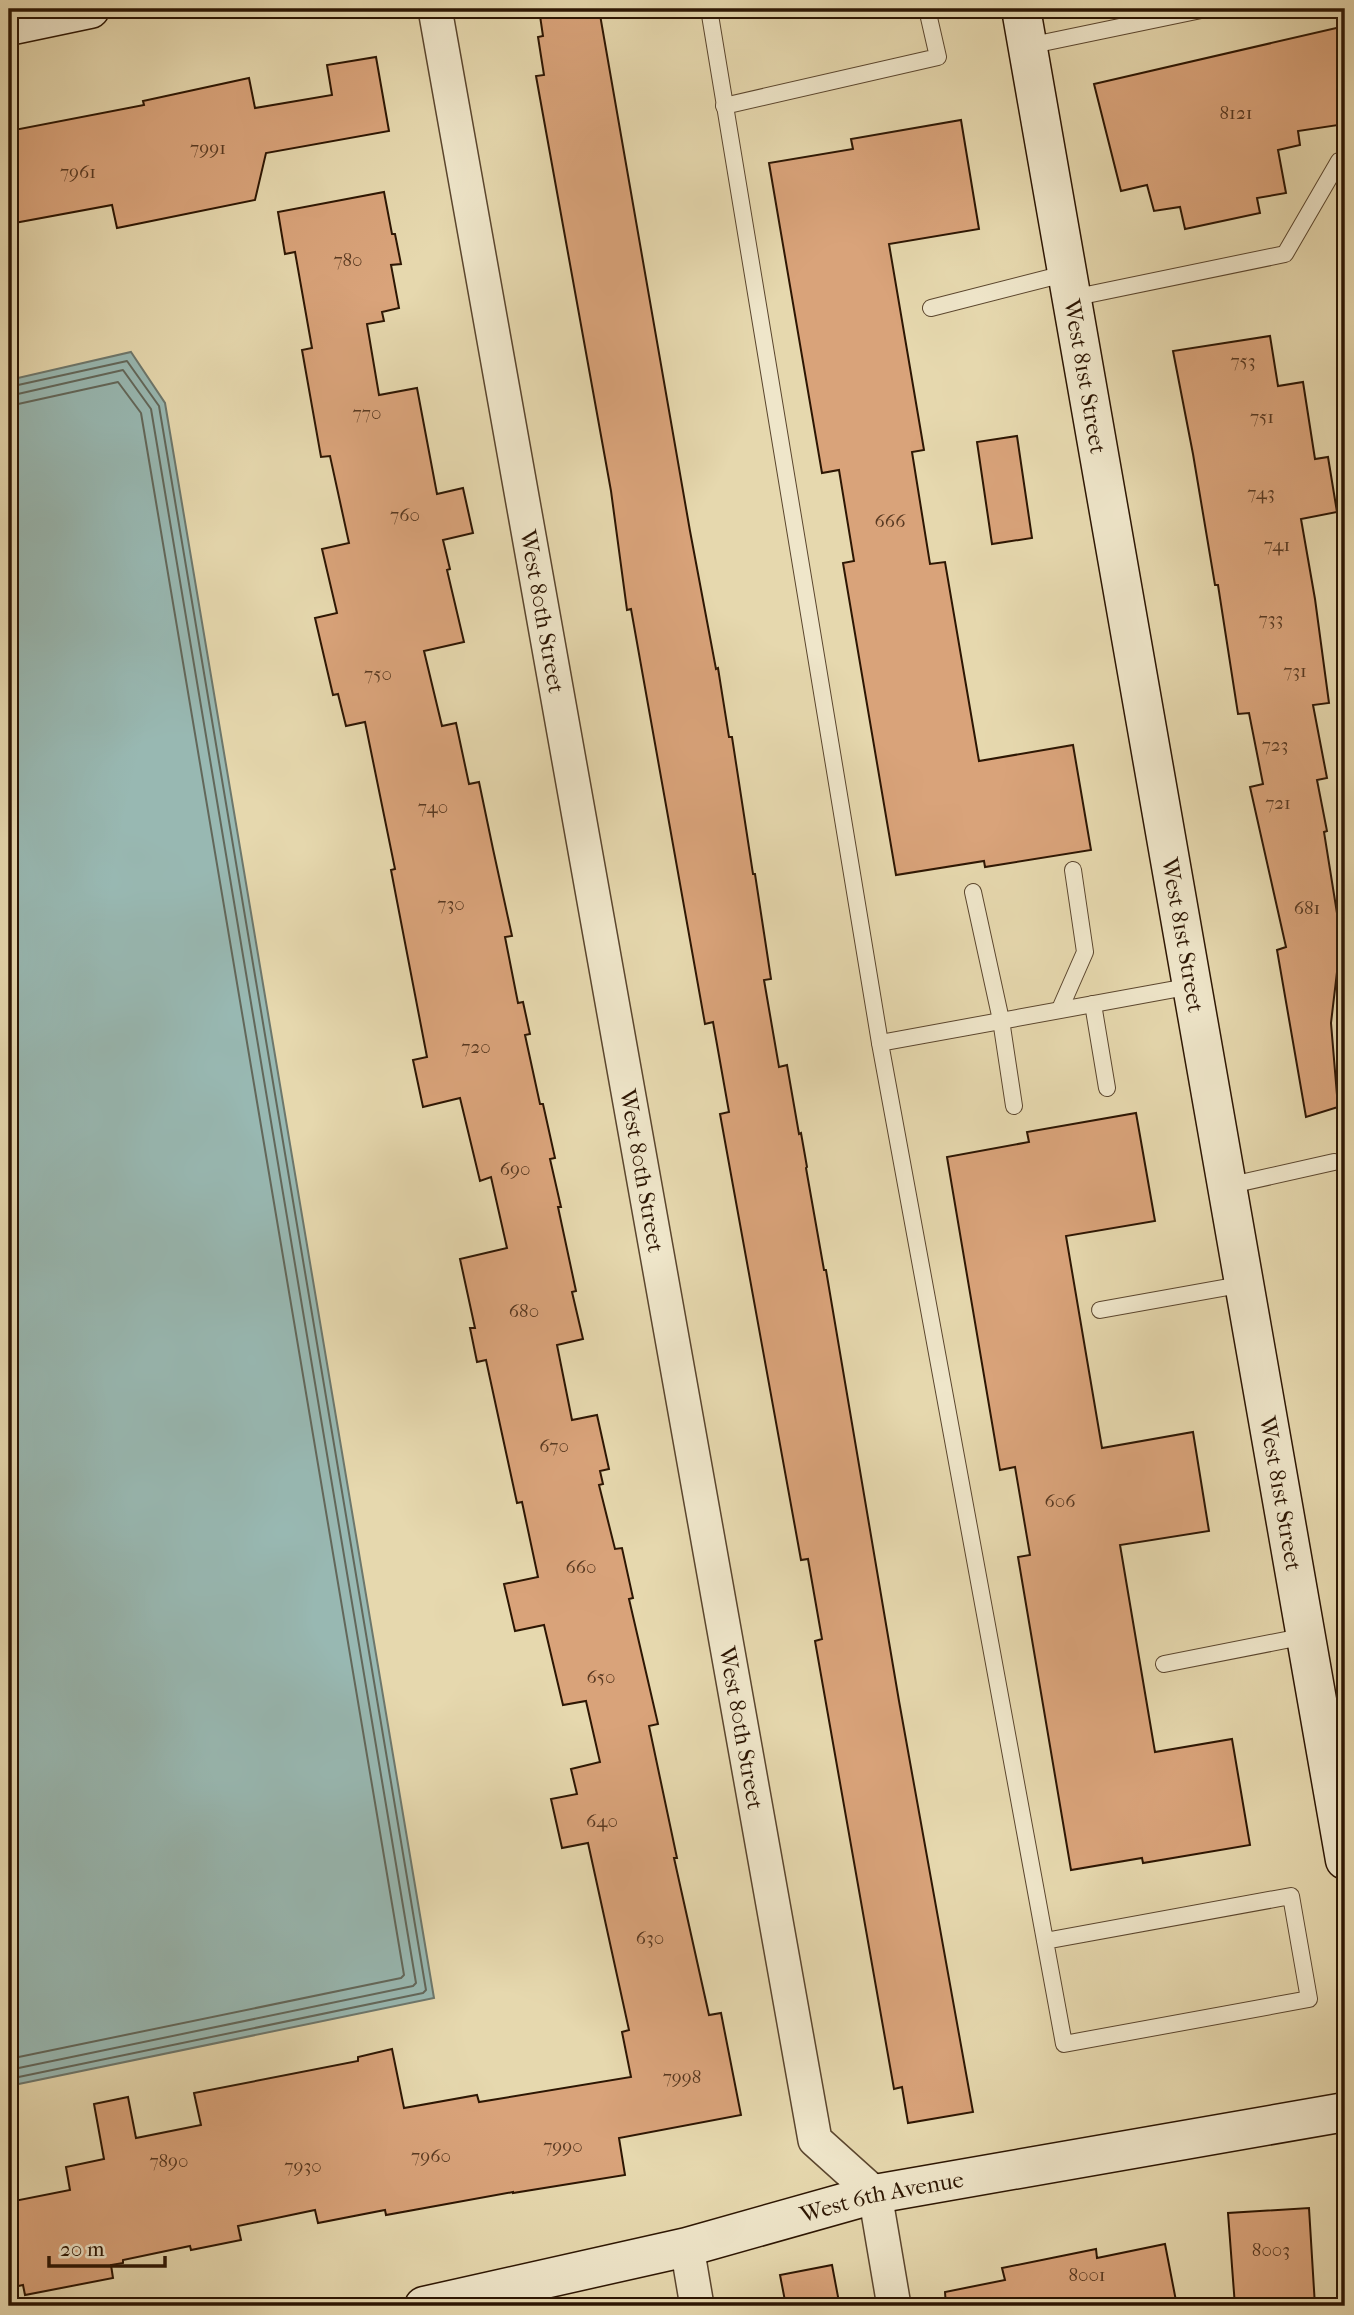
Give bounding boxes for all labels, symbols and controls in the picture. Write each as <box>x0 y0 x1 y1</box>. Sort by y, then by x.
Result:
house number: 8121 <box>1220 102 1252 124</box>
house number: 7991 <box>190 137 226 159</box>
house number: 7961 <box>60 161 96 183</box>
house number: 780 <box>333 249 363 271</box>
street label: West 81st Street <box>1058 296 1112 456</box>
house number: 753 <box>1230 350 1256 372</box>
house number: 770 <box>353 402 381 424</box>
house number: 751 <box>1250 406 1274 428</box>
house number: 743 <box>1247 482 1275 504</box>
house number: 760 <box>390 504 420 526</box>
house number: 666 <box>875 510 906 532</box>
street label: West 80th Street <box>514 527 570 695</box>
house number: 741 <box>1264 534 1290 556</box>
house number: 733 <box>1259 608 1283 630</box>
house number: 731 <box>1283 660 1307 682</box>
house number: 750 <box>364 663 392 685</box>
house number: 723 <box>1262 734 1288 756</box>
house number: 721 <box>1265 792 1291 814</box>
house number: 740 <box>418 796 448 818</box>
street label: West 81st Street <box>1156 855 1209 1014</box>
house number: 730 <box>437 893 465 915</box>
house number: 681 <box>1294 897 1320 919</box>
house number: 720 <box>461 1036 491 1058</box>
street label: West 80th Street <box>614 1086 669 1254</box>
house number: 690 <box>500 1158 530 1180</box>
house number: 680 <box>509 1300 539 1322</box>
street label: West 81st Street <box>1253 1413 1307 1573</box>
house number: 670 <box>539 1435 569 1457</box>
house number: 606 <box>1044 1490 1076 1512</box>
house number: 660 <box>565 1556 597 1578</box>
street label: West 80th Street <box>713 1643 769 1812</box>
house number: 650 <box>587 1666 615 1688</box>
house number: 640 <box>586 1810 618 1832</box>
house number: 630 <box>636 1927 664 1949</box>
house number: 7998 <box>663 2066 701 2088</box>
house number: 7990 <box>543 2135 583 2157</box>
house number: 7960 <box>411 2145 451 2167</box>
house number: 7890 <box>149 2150 189 2172</box>
house number: 7930 <box>284 2155 322 2177</box>
street label: West 6th Avenue <box>796 2166 966 2229</box>
scale bar <box>49 2224 164 2268</box>
text: 20 m <box>60 2237 105 2261</box>
house number: 8003 <box>1252 2239 1290 2261</box>
house number: 8001 <box>1068 2264 1106 2286</box>

